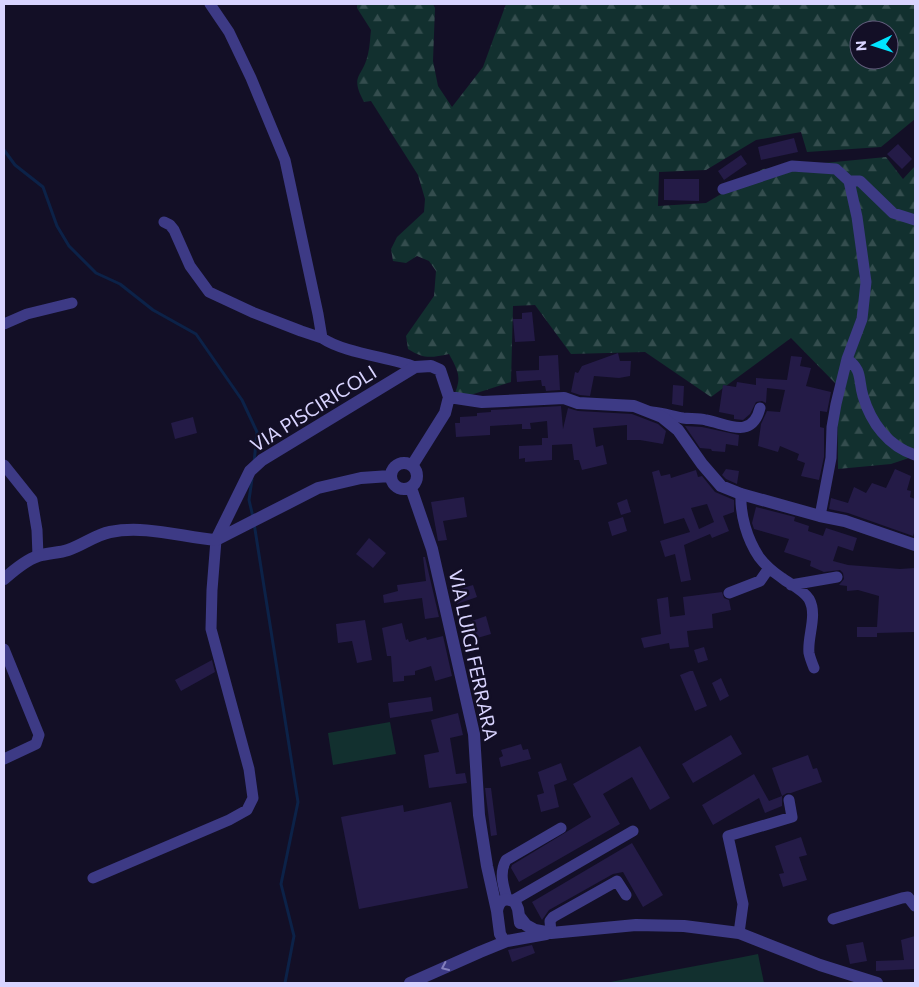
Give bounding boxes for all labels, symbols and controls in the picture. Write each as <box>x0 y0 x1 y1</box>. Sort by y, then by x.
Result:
north arrow <box>849 20 899 70</box>
text: N <box>852 40 869 52</box>
street label: VIA PISCIRICOLI <box>246 360 380 456</box>
street label: VIA LUIGI FERRARA <box>445 567 503 743</box>
one-way arrow <box>441 961 450 972</box>

